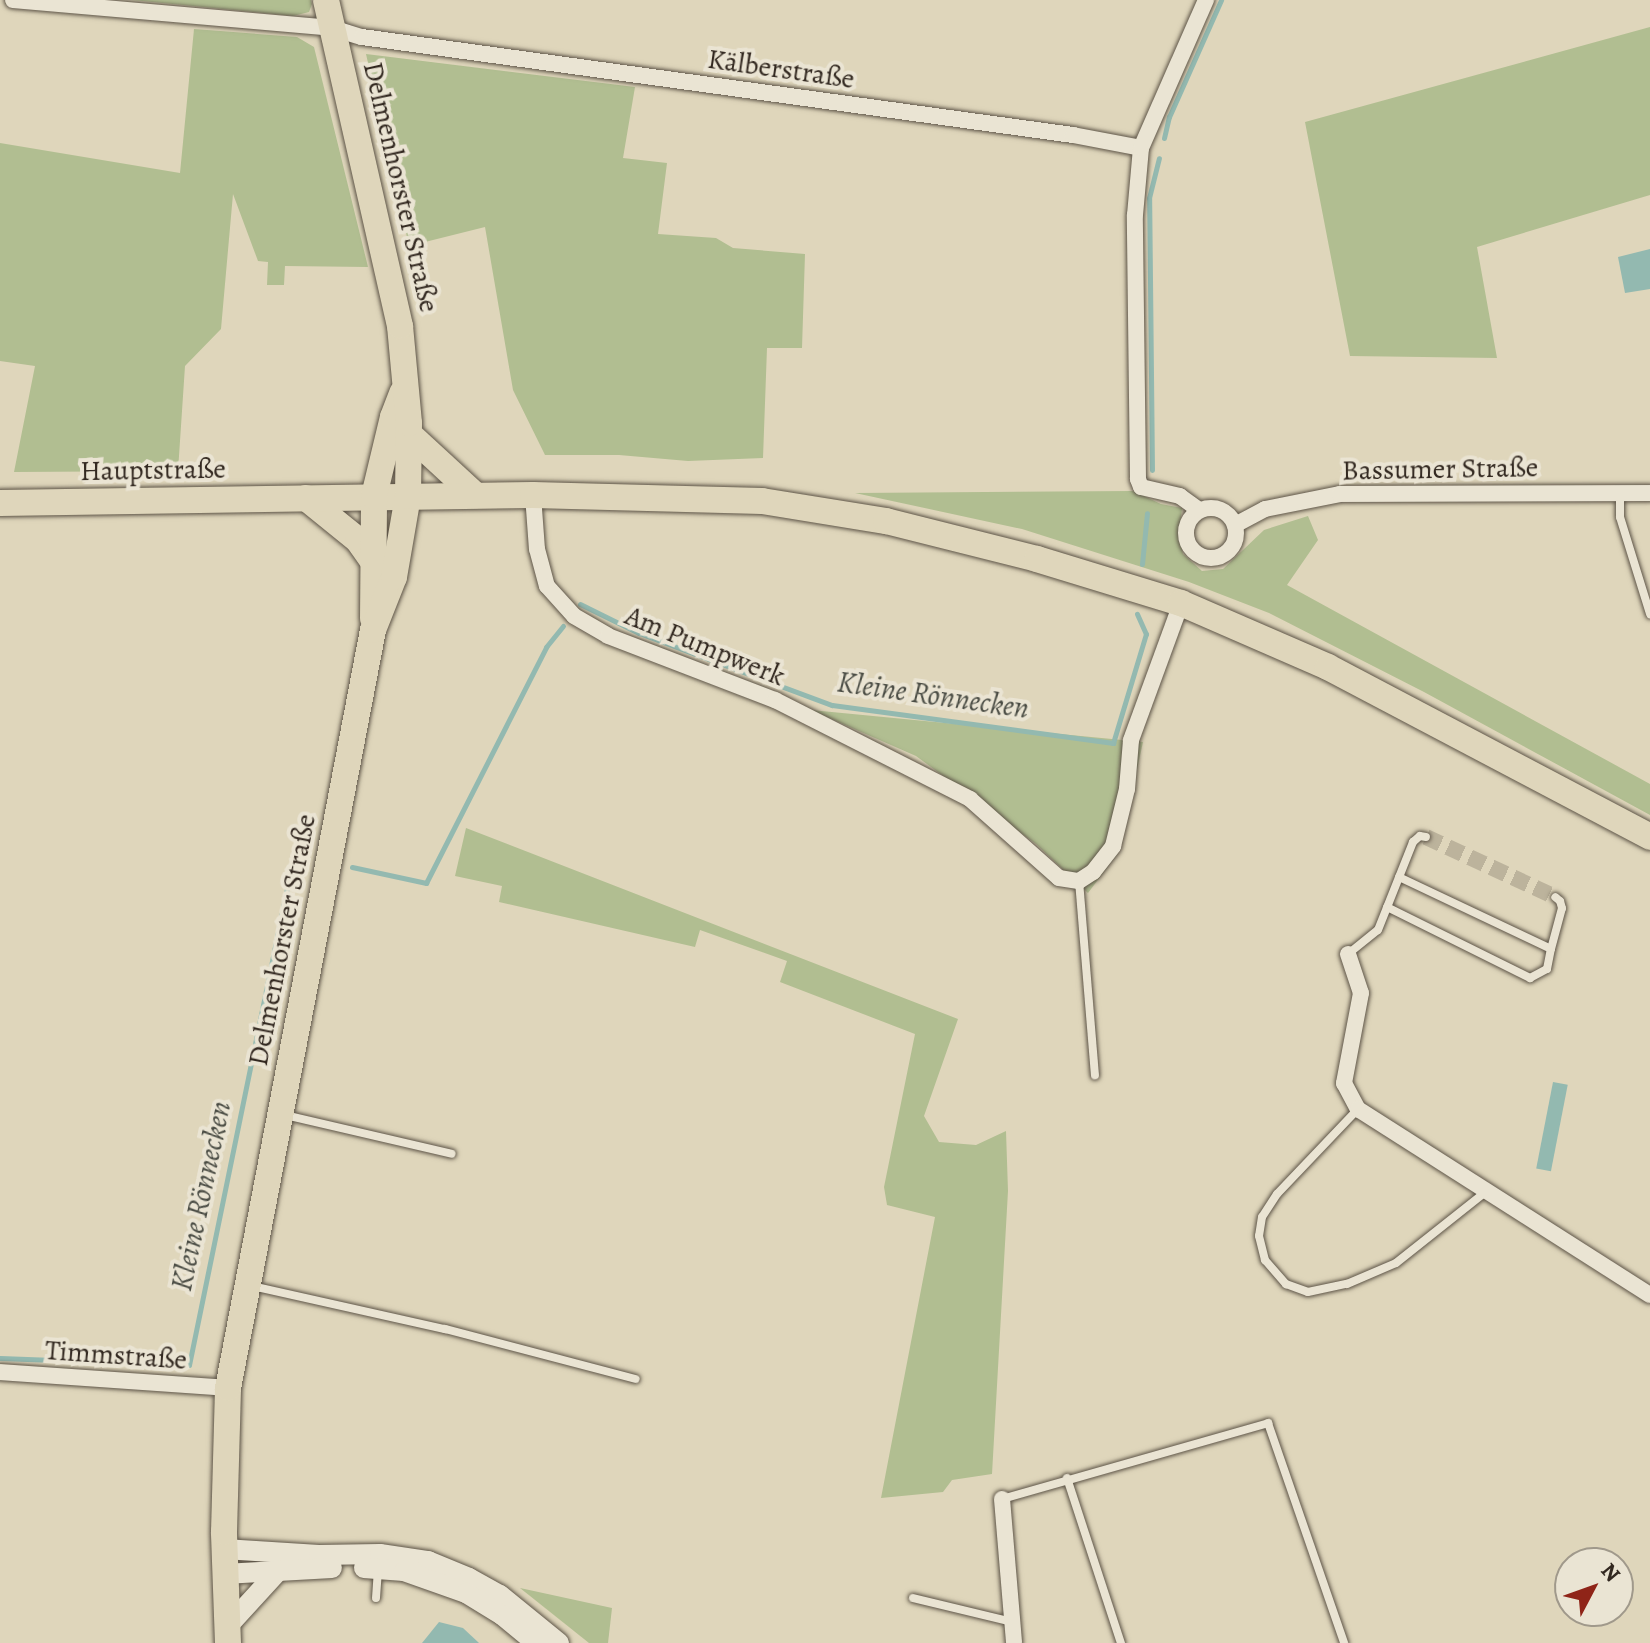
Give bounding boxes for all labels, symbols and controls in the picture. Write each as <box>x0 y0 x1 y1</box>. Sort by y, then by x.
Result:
street label: Kälberstraße <box>706 42 856 96</box>
street label: Delmenhorster Straße <box>356 59 446 315</box>
street label: Bassumer Straße <box>1342 450 1538 488</box>
street label: Hauptstraße <box>80 452 226 488</box>
street label: Am Pumpwerk <box>620 599 790 693</box>
water label: Kleine Rönnecken <box>835 664 1031 726</box>
street label: Delmenhorster Straße <box>241 811 323 1069</box>
water label: Kleine Rönnecken <box>163 1098 239 1294</box>
street label: Timmstraße <box>44 1333 188 1377</box>
north arrow <box>1554 1547 1634 1627</box>
text: N <box>1594 1557 1627 1588</box>

